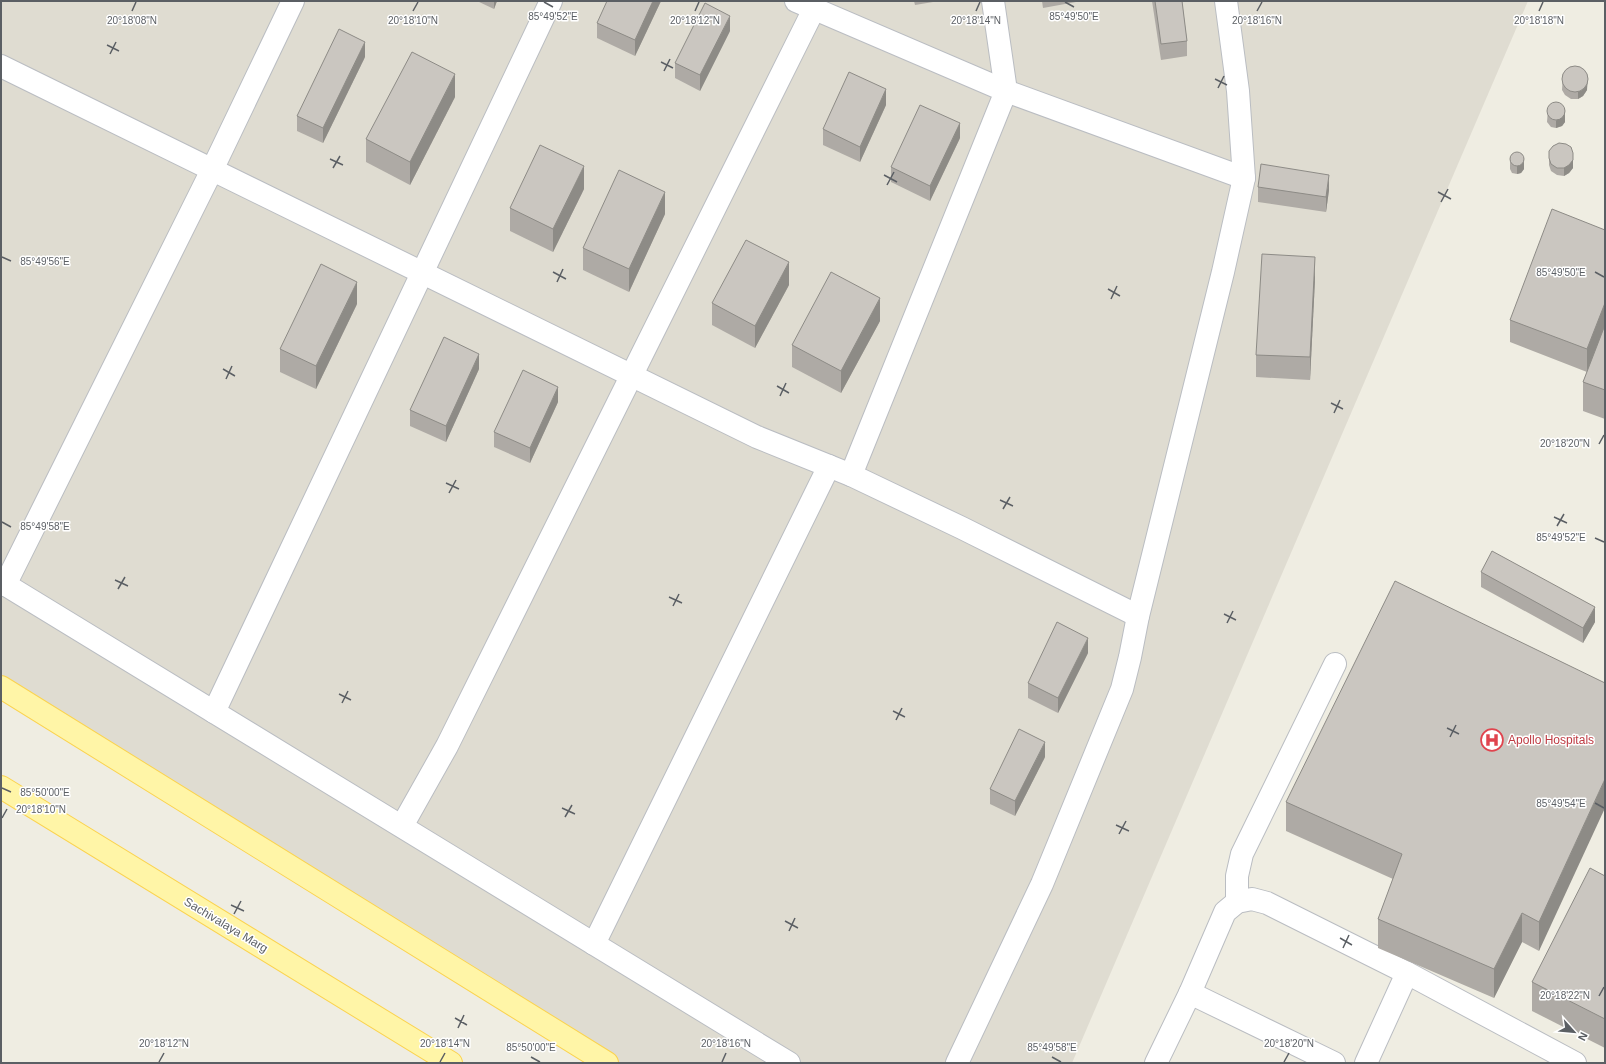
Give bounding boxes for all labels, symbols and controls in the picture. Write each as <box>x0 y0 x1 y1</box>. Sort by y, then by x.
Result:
text: 85°49'52"E <box>528 11 578 22</box>
text: 85°49'50"E <box>1049 11 1099 22</box>
text: 20°18'08"N <box>107 15 157 26</box>
text: 20°18'10"N <box>388 15 438 26</box>
text: 20°18'12"N <box>670 15 720 26</box>
text: 20°18'14"N <box>951 15 1001 26</box>
text: 20°18'16"N <box>1232 15 1282 26</box>
text: 20°18'18"N <box>1514 15 1564 26</box>
text: 85°49'56"E <box>20 256 70 267</box>
text: 85°49'50"E <box>1536 267 1586 278</box>
text: 20°18'20"N <box>1540 438 1590 449</box>
text: 85°49'58"E <box>20 521 70 532</box>
text: 85°49'52"E <box>1536 532 1586 543</box>
hospital icon: Apollo Hospitals <box>1479 727 1505 753</box>
place label: Apollo Hospitals <box>1508 733 1594 747</box>
text: 85°50'00"E <box>20 787 70 798</box>
text: 85°49'54"E <box>1536 798 1586 809</box>
text: 20°18'10"N <box>16 804 66 815</box>
street label: Sachivalaya Marg <box>182 894 270 956</box>
text: 20°18'22"N <box>1540 990 1590 1001</box>
north arrow <box>1554 1012 1594 1052</box>
text: N <box>1576 1030 1590 1043</box>
text: 20°18'12"N <box>139 1038 189 1049</box>
text: 20°18'14"N <box>420 1038 470 1049</box>
text: 20°18'16"N <box>701 1038 751 1049</box>
text: 20°18'20"N <box>1264 1038 1314 1049</box>
text: 85°50'00"E <box>506 1042 556 1053</box>
text: 85°49'58"E <box>1027 1042 1077 1053</box>

